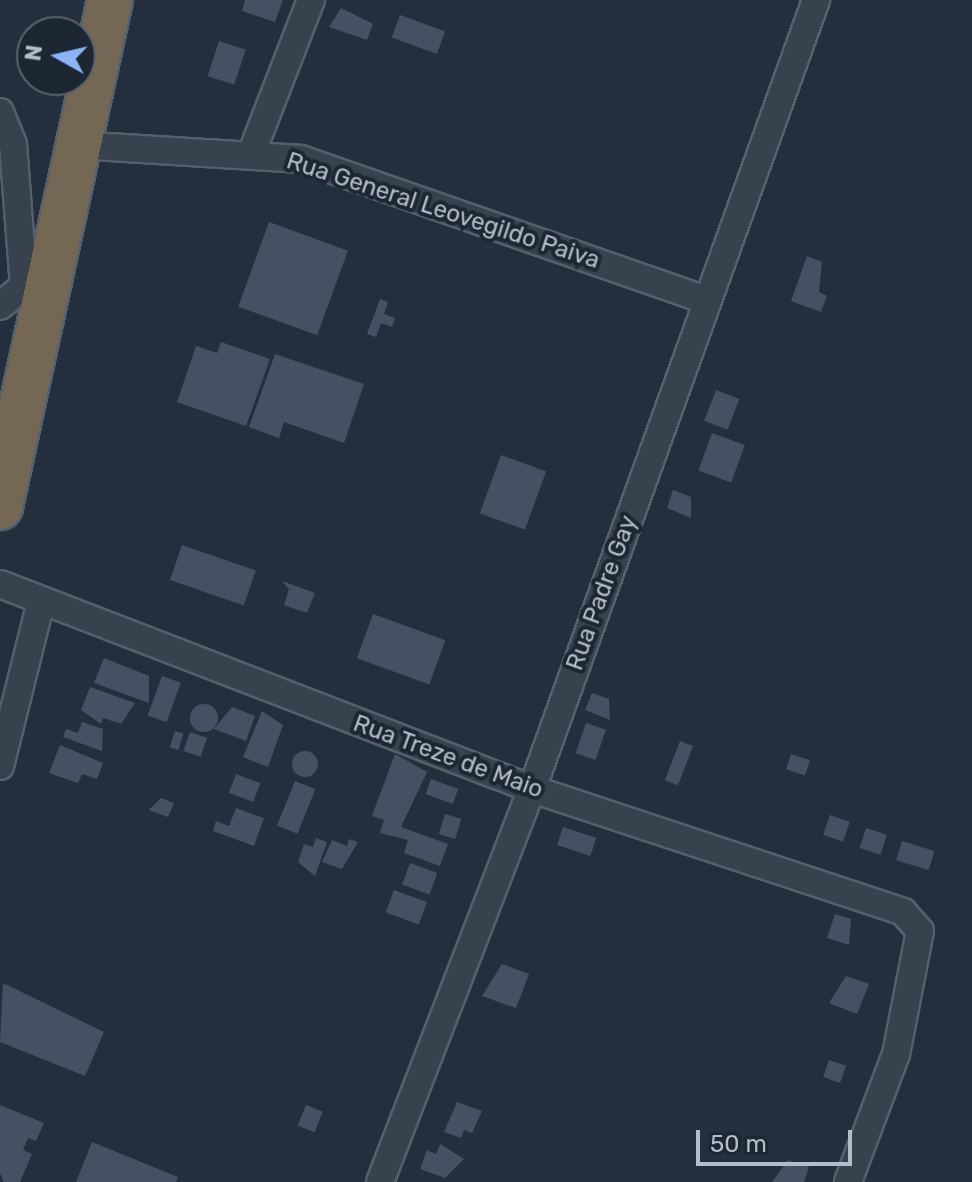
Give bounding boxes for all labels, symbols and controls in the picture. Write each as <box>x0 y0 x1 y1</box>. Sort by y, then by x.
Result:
north arrow <box>16 16 96 96</box>
text: N <box>19 43 48 63</box>
street label: Rua General Leovegildo Paiva <box>283 147 603 275</box>
street label: Rua Padre Gay <box>561 512 643 674</box>
street label: Rua Treze de Maio <box>349 709 547 805</box>
scale bar <box>700 1114 856 1164</box>
text: 50 m <box>710 1130 767 1158</box>

